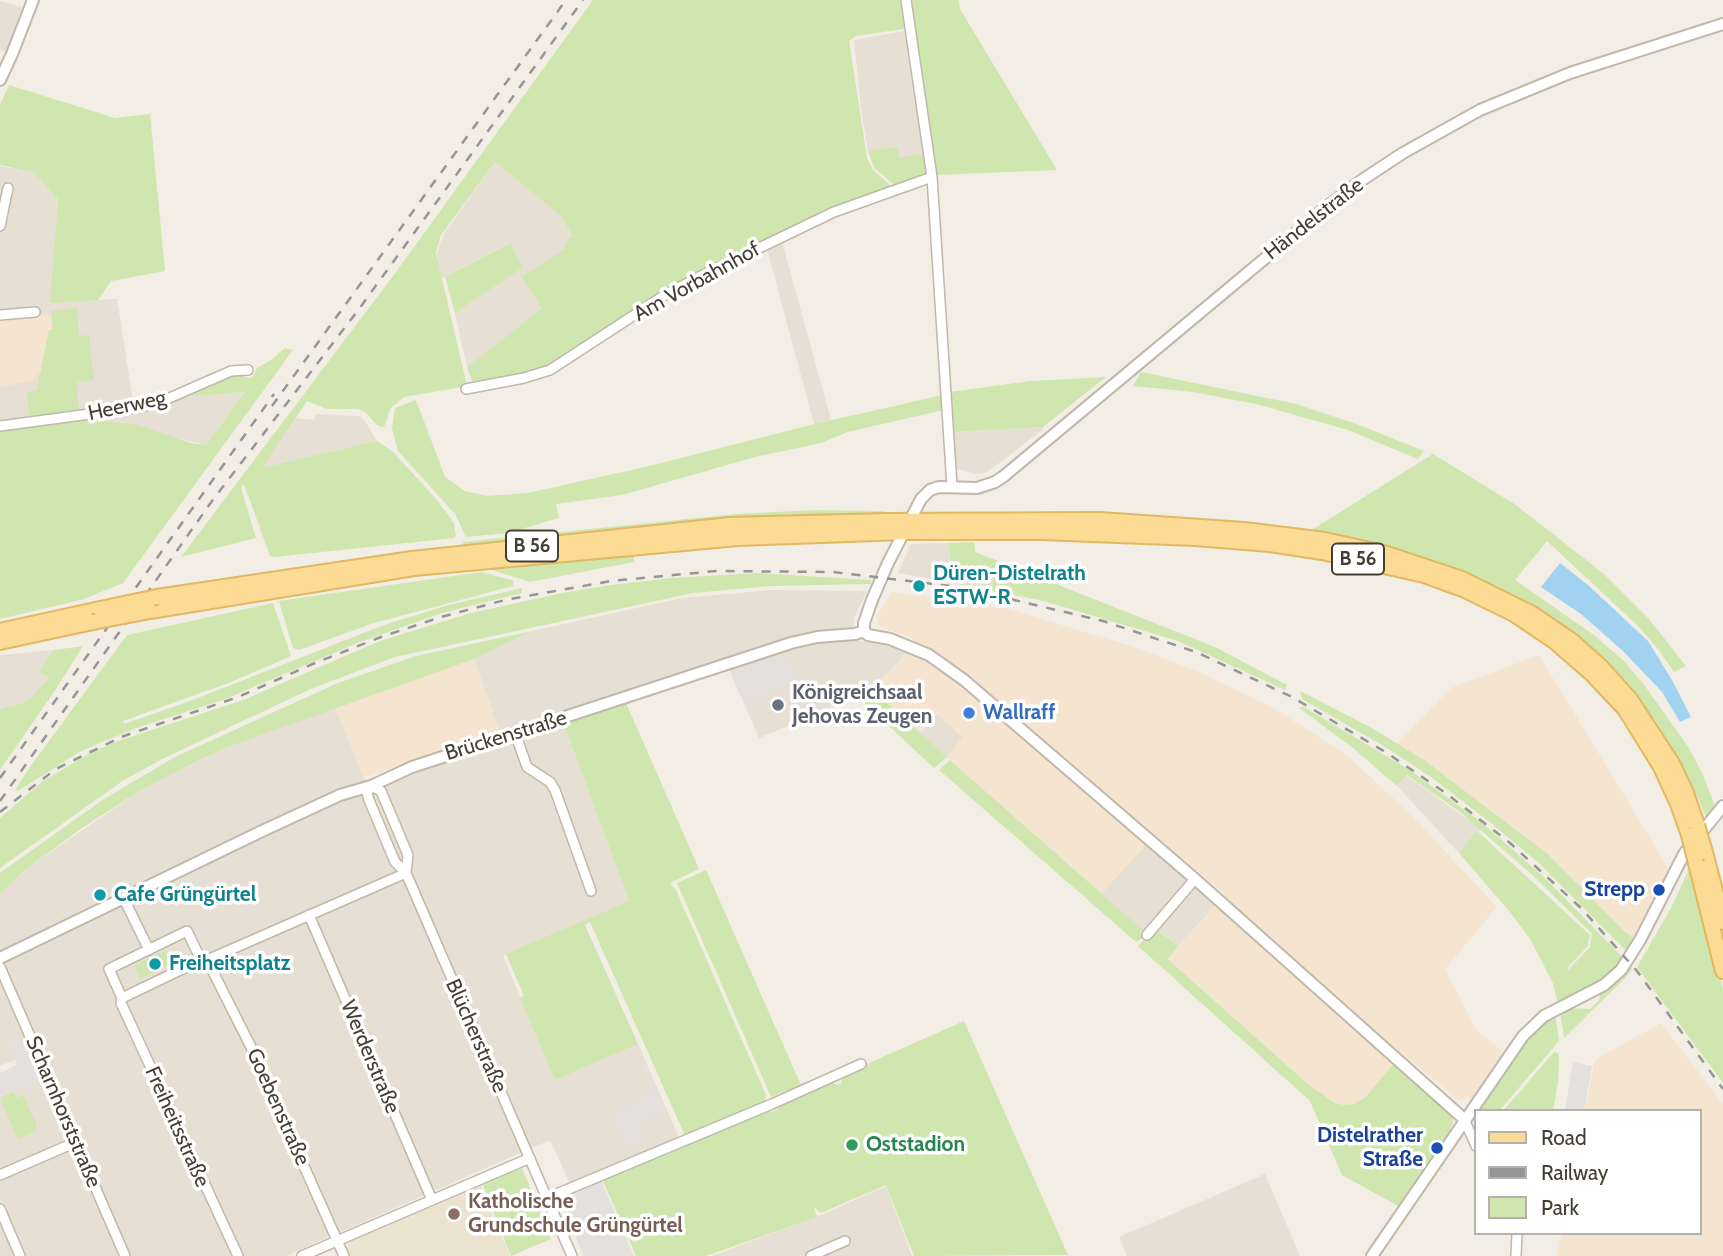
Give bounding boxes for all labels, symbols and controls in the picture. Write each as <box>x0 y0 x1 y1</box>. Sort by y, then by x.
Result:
street label: Händelstraße <box>1259 172 1369 266</box>
street label: Am Vorbahnhof <box>629 237 765 327</box>
street label: Heerweg <box>86 385 168 427</box>
road number: B 56 <box>506 530 558 562</box>
road number: B 56 <box>1332 544 1384 574</box>
place label: Düren-Distelrath ESTW-R <box>933 561 1086 611</box>
marker: Düren-Distelrath ESTW-R <box>911 578 927 594</box>
place label: Königreichsaal Jehovas Zeugen <box>792 680 932 730</box>
marker: Königreichsaal Jehovas Zeugen <box>770 697 786 713</box>
place label: Wallraff <box>983 700 1055 726</box>
marker: Wallraff <box>961 705 977 721</box>
street label: Brückenstraße <box>442 706 570 766</box>
place label: Strepp <box>1584 877 1645 903</box>
place label: Cafe Grüngürtel <box>114 882 256 908</box>
marker: Strepp <box>1651 882 1667 898</box>
marker: Cafe Grüngürtel <box>92 887 108 903</box>
place label: Freiheitsplatz <box>169 951 290 977</box>
marker: Freiheitsplatz <box>147 956 163 972</box>
street label: Blücherstraße <box>440 975 512 1097</box>
street label: Werderstraße <box>335 997 405 1117</box>
street label: Scharnhorststraße <box>20 1032 106 1192</box>
street label: Goebenstraße <box>241 1045 315 1169</box>
street label: Freiheitsstraße <box>139 1063 215 1191</box>
legend <box>1474 1109 1702 1235</box>
place label: Distelrather Straße <box>1317 1123 1423 1173</box>
text: Road <box>1541 1125 1587 1150</box>
place label: Oststadion <box>866 1132 965 1158</box>
marker: Oststadion <box>844 1137 860 1153</box>
marker: Distelrather Straße <box>1429 1140 1445 1156</box>
text: Railway <box>1541 1160 1608 1185</box>
place label: Katholische Grundschule Grüngürtel <box>468 1189 683 1239</box>
text: Park <box>1541 1195 1579 1220</box>
marker: Katholische Grundschule Grüngürtel <box>446 1206 462 1222</box>

